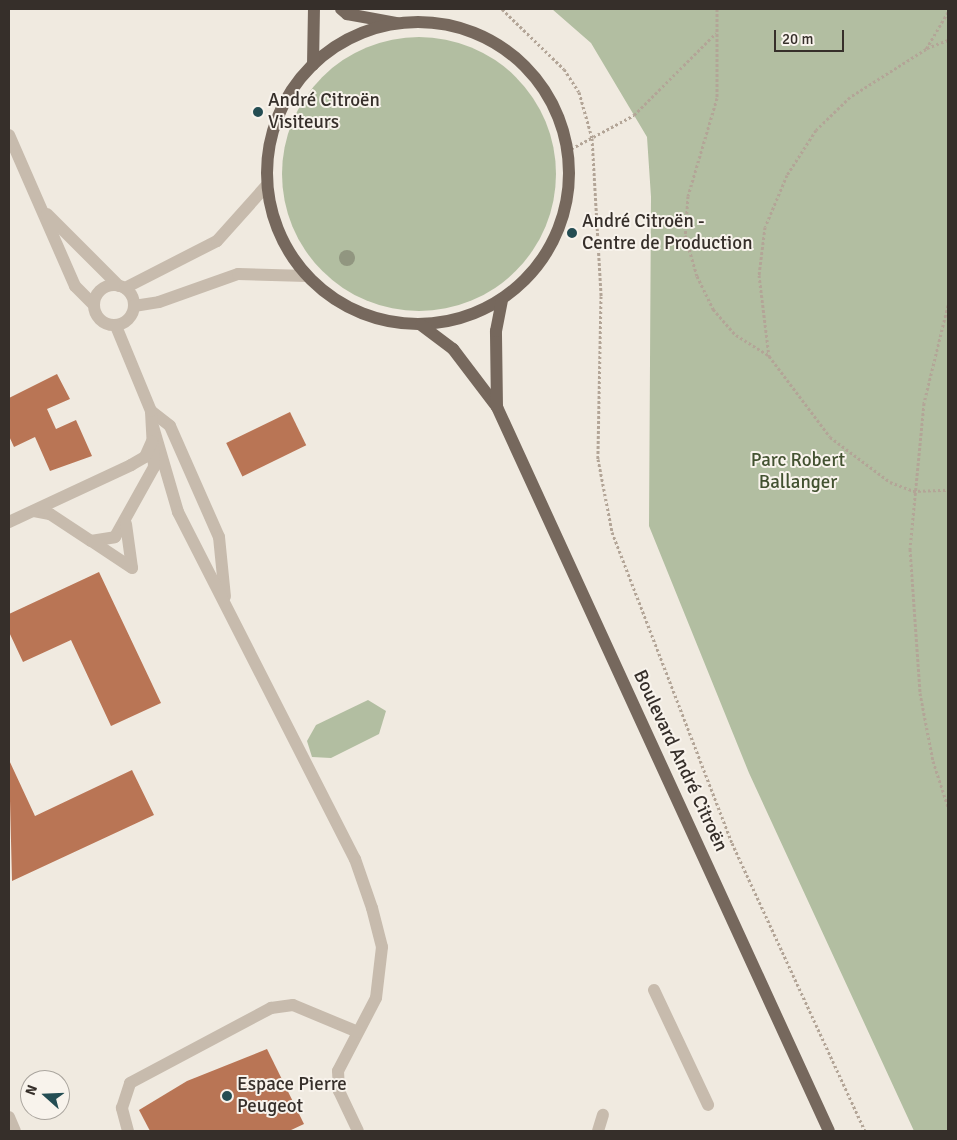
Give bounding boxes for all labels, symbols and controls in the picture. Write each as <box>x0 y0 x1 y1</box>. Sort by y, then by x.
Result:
scale bar <box>777 20 847 52</box>
text: 20 m <box>782 30 813 48</box>
place label: André Citroën Visiteurs <box>268 90 380 134</box>
marker: André Citroën Visiteurs <box>252 106 264 118</box>
place label: André Citroën - Centre de Production <box>582 211 752 255</box>
marker: André Citroën - Centre de Production <box>566 227 578 239</box>
park label: Parc Robert Ballanger <box>751 450 845 494</box>
street label: Boulevard André Citroën <box>628 667 732 855</box>
north arrow <box>20 1070 70 1120</box>
place label: Espace Pierre Peugeot <box>237 1074 347 1118</box>
text: N <box>22 1083 41 1098</box>
marker: Espace Pierre Peugeot <box>221 1090 233 1102</box>

